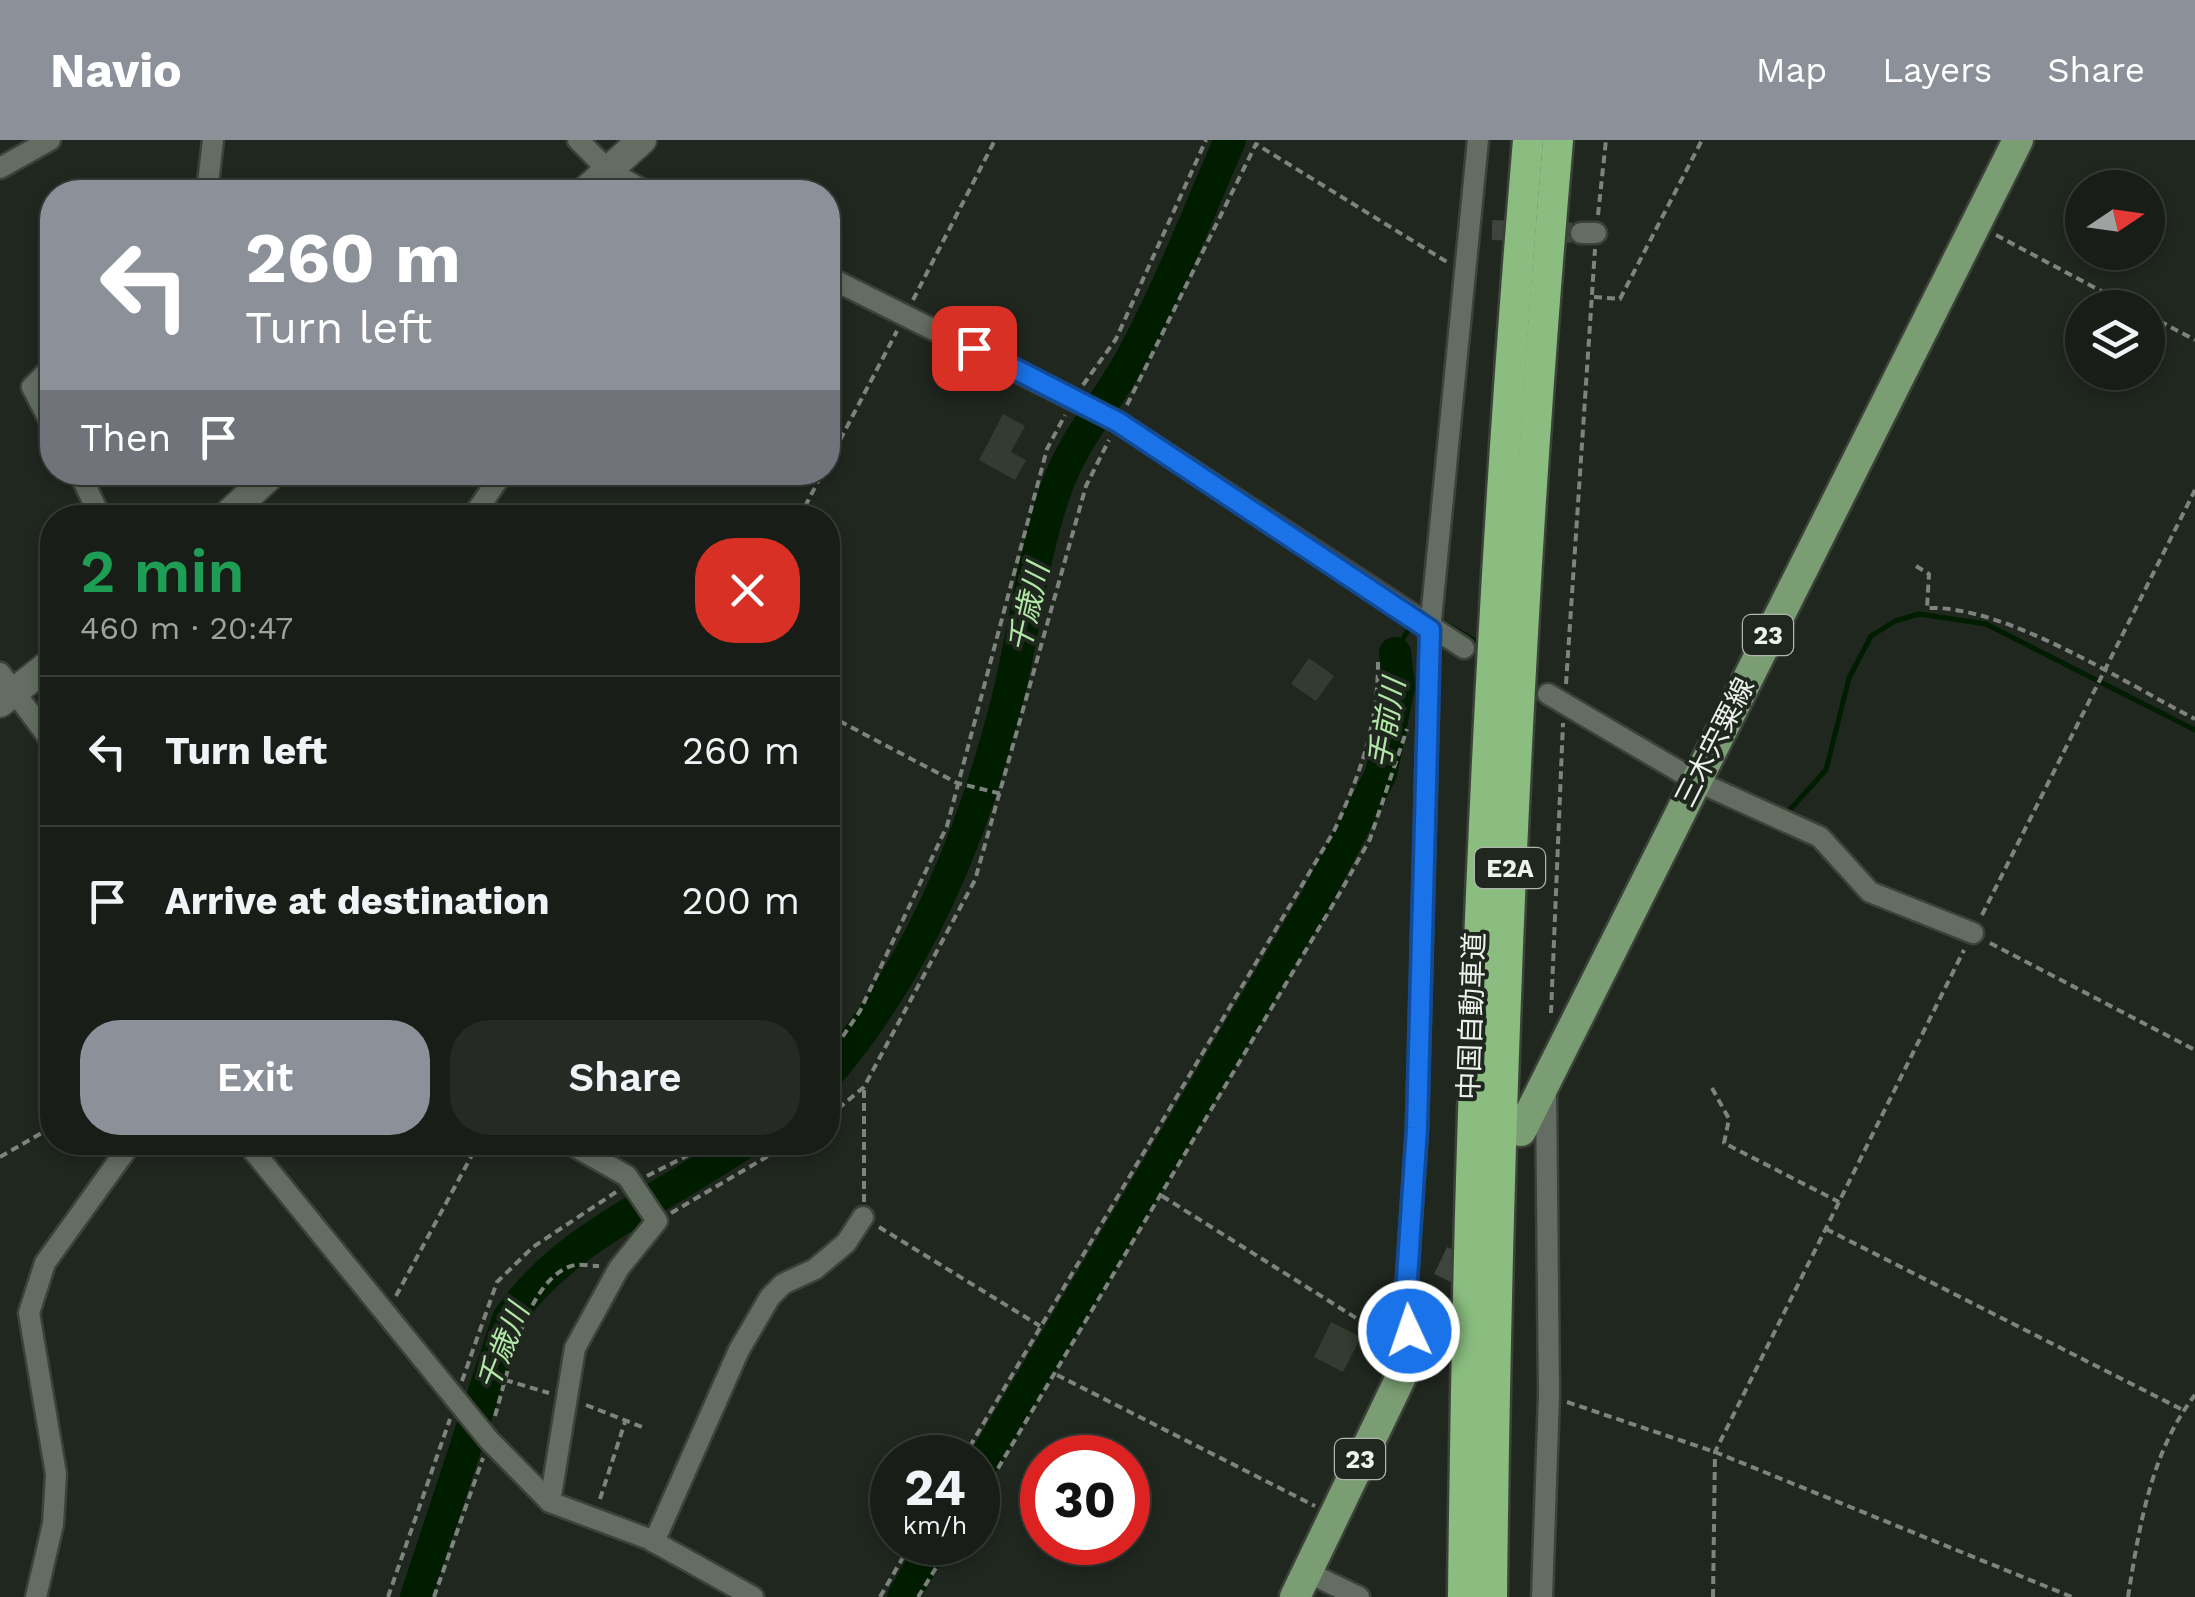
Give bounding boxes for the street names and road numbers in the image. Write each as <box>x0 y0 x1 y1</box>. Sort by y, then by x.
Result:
road number: 23 <box>1743 615 1793 655</box>
street label: 三木宍粟線 <box>1668 672 1761 812</box>
road number: E2A <box>1475 848 1545 888</box>
street label: 中国自動車道 <box>1452 931 1491 1101</box>
road number: 23 <box>1335 1439 1385 1479</box>

